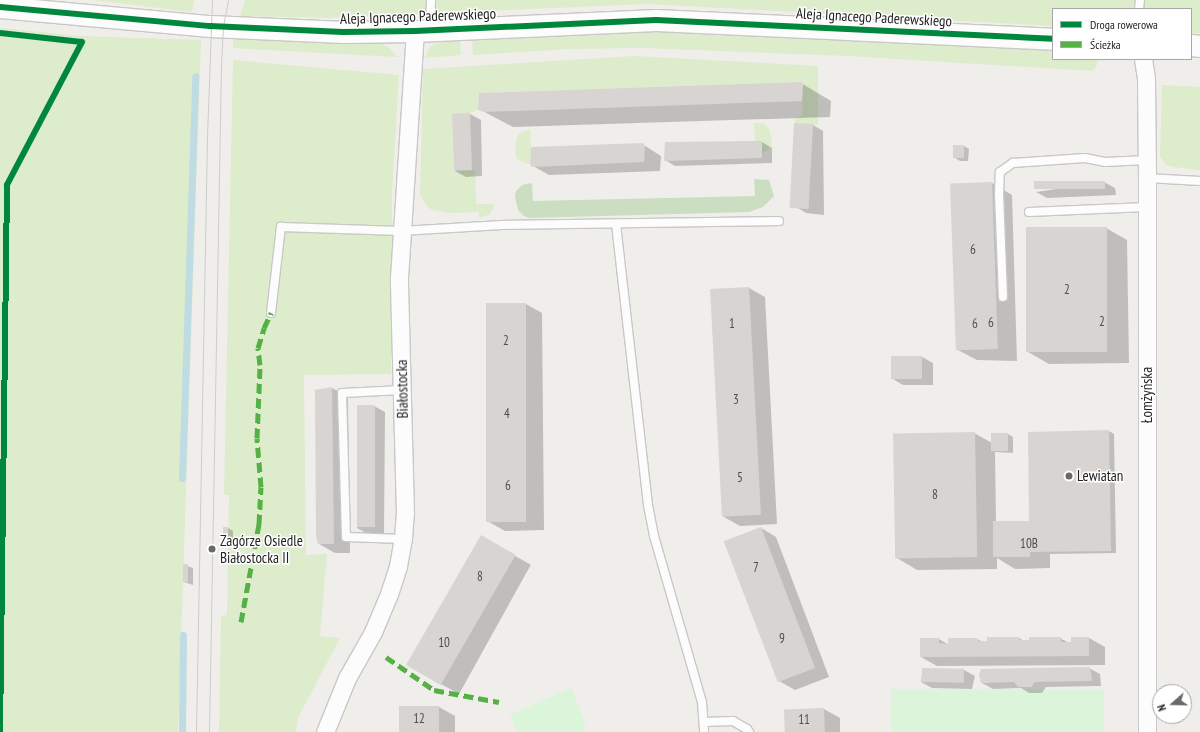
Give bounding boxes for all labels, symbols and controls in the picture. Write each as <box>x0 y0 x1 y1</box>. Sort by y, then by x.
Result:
street label: Aleja Ignacego Paderewskiego <box>340 4 496 28</box>
street label: Aleja Ignacego Paderewskiego <box>795 4 953 30</box>
legend <box>1052 8 1192 60</box>
text: Droga rowerowa <box>1090 17 1158 32</box>
text: Ścieżka <box>1090 37 1121 52</box>
house number: 6 <box>970 242 976 258</box>
house number: 2 <box>1064 282 1070 298</box>
house number: 2 <box>1099 314 1105 330</box>
house number: 6 <box>988 315 994 331</box>
house number: 1 <box>729 316 735 332</box>
house number: 6 <box>972 316 978 332</box>
house number: 2 <box>503 333 509 349</box>
street label: Białostocka <box>392 359 412 419</box>
street label: Łomżyńska <box>1138 367 1156 423</box>
house number: 3 <box>733 392 739 408</box>
house number: 4 <box>504 406 510 422</box>
place label: Lewiatan <box>1077 467 1123 485</box>
house number: 5 <box>737 470 743 486</box>
marker: Lewiatan <box>1064 471 1074 481</box>
house number: 6 <box>505 478 511 494</box>
house number: 8 <box>932 487 938 503</box>
place label: Zagórze Osiedle Białostocka II <box>220 531 303 566</box>
house number: 10B <box>1020 536 1038 552</box>
marker: Zagórze Osiedle Białostocka II <box>207 544 217 554</box>
house number: 7 <box>753 560 759 576</box>
house number: 8 <box>477 569 483 585</box>
house number: 9 <box>779 631 785 647</box>
house number: 10 <box>438 635 450 651</box>
north arrow <box>1152 684 1192 724</box>
text: N <box>1154 703 1169 713</box>
house number: 12 <box>413 711 425 727</box>
house number: 11 <box>798 712 810 728</box>

